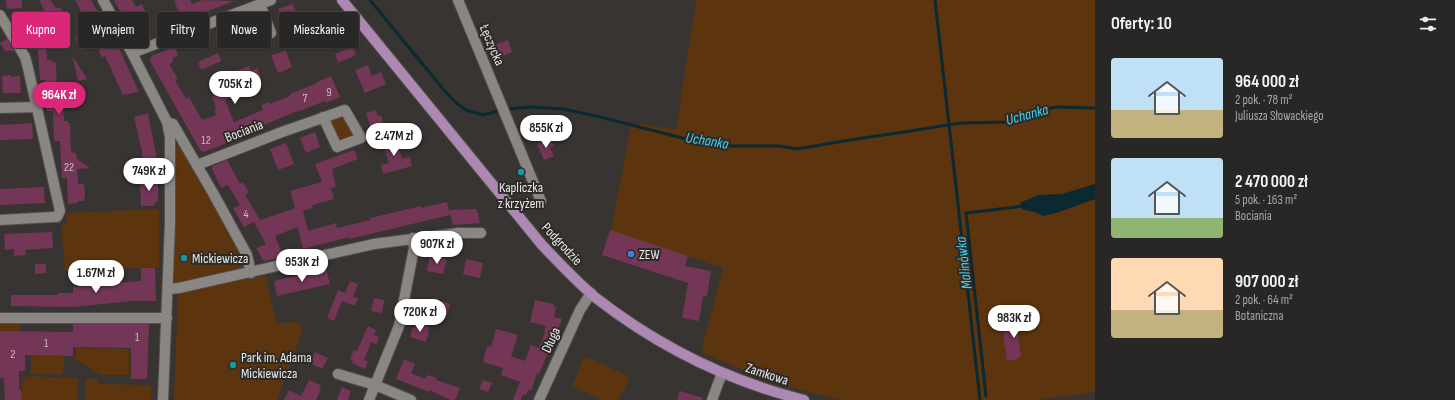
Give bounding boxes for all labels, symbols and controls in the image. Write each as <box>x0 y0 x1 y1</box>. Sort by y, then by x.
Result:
chip: Kupno <box>12 12 70 48</box>
chip: Wynajem <box>78 12 149 48</box>
chip: Filtry <box>157 12 209 48</box>
chip: Nowe <box>217 12 271 48</box>
chip: Mieszkanie <box>279 12 359 48</box>
icon: filters <box>1417 13 1439 35</box>
text: Oferty: 10 <box>1111 14 1172 34</box>
street label: Łęczycka <box>475 21 508 68</box>
pin: 705K zł <box>198 71 272 105</box>
text: 964 000 zł <box>1235 72 1299 92</box>
icon: home <box>1143 74 1191 122</box>
text: 705K zł <box>218 76 252 92</box>
pin: 964K zł <box>22 82 96 116</box>
house number: 9 <box>326 85 332 100</box>
text: 964K zł <box>42 87 76 103</box>
house number: 7 <box>303 91 308 106</box>
text: 2 pok. · 78 m² <box>1235 92 1293 108</box>
water label: Uchanka <box>1004 100 1050 130</box>
text: Juliusza Słowackiego <box>1235 108 1324 124</box>
pin: 855K zł <box>509 115 583 149</box>
street label: Bociania <box>222 116 266 146</box>
text: 855K zł <box>529 120 563 136</box>
pin: 2.47M zł <box>353 123 435 157</box>
text: 2.47M zł <box>375 128 413 144</box>
water label: Uchanka <box>684 128 730 154</box>
house number: 12 <box>201 133 211 148</box>
pin: 749K zł <box>112 158 186 192</box>
house number: 22 <box>64 160 74 175</box>
text: 749K zł <box>132 163 166 179</box>
marker: Kapliczka z krzyżem <box>516 167 526 177</box>
text: 2 470 000 zł <box>1235 172 1308 192</box>
icon: home <box>1143 174 1191 222</box>
place label: Kapliczka z krzyżem <box>498 179 544 212</box>
text: 5 pok. · 163 m² <box>1235 192 1297 208</box>
house number: 4 <box>243 207 249 222</box>
text: Bociania <box>1235 208 1272 224</box>
street label: Podgrodzie <box>538 219 586 269</box>
pin: 907K zł <box>400 231 474 265</box>
text: 907K zł <box>420 236 454 252</box>
water label: Malinówka <box>951 236 977 290</box>
place label: ZEW <box>639 246 660 263</box>
pin: 953K zł <box>265 249 339 283</box>
marker: ZEW <box>626 249 636 259</box>
place label: Mickiewicza <box>192 250 248 267</box>
marker: Mickiewicza <box>179 253 189 263</box>
text: 953K zł <box>285 254 319 270</box>
pin: 1.67M zł <box>55 260 137 294</box>
text: 1.67M zł <box>77 265 115 281</box>
text: 907 000 zł <box>1235 272 1298 292</box>
icon: home <box>1143 274 1191 322</box>
text: 2 pok. · 64 m² <box>1235 292 1293 308</box>
pin: 720K zł <box>383 299 457 333</box>
text: 720K zł <box>403 304 437 320</box>
pin: 983K zł <box>977 305 1051 339</box>
text: Botaniczna <box>1235 308 1283 324</box>
text: 983K zł <box>997 310 1031 326</box>
street label: Długa <box>538 325 564 355</box>
house number: 1 <box>135 330 140 345</box>
house number: 1 <box>44 336 49 351</box>
house number: 2 <box>11 347 16 362</box>
place label: Park im. Adama Mickiewicza <box>241 349 312 382</box>
street label: Zamkowa <box>743 359 791 389</box>
marker: Park im. Adama Mickiewicza <box>228 360 238 370</box>

